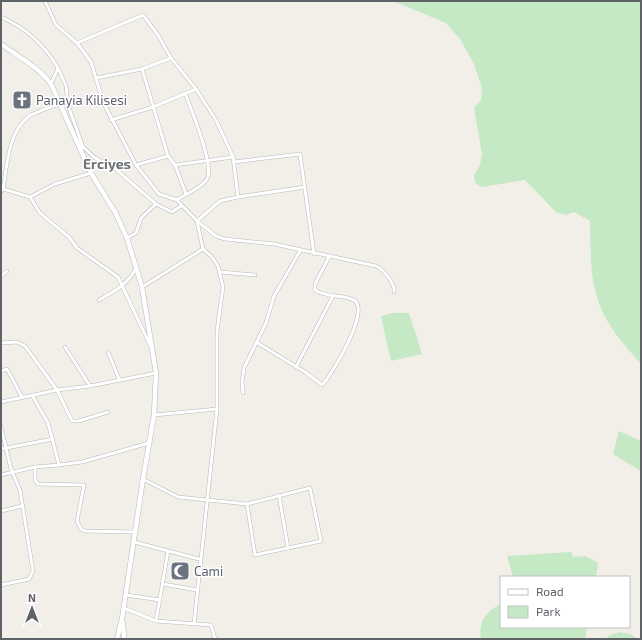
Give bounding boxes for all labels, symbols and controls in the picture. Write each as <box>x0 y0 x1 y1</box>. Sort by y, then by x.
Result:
church icon: Panayia Kilisesi <box>11 89 33 111</box>
place label: Panayia Kilisesi <box>36 92 127 108</box>
district label: Erciyes <box>83 155 131 172</box>
mosque icon: Cami <box>169 560 191 582</box>
place label: Cami <box>194 563 223 579</box>
legend <box>500 576 630 628</box>
text: Road <box>536 584 564 598</box>
north arrow <box>12 588 52 628</box>
text: N <box>28 591 36 604</box>
text: Park <box>536 604 561 618</box>

